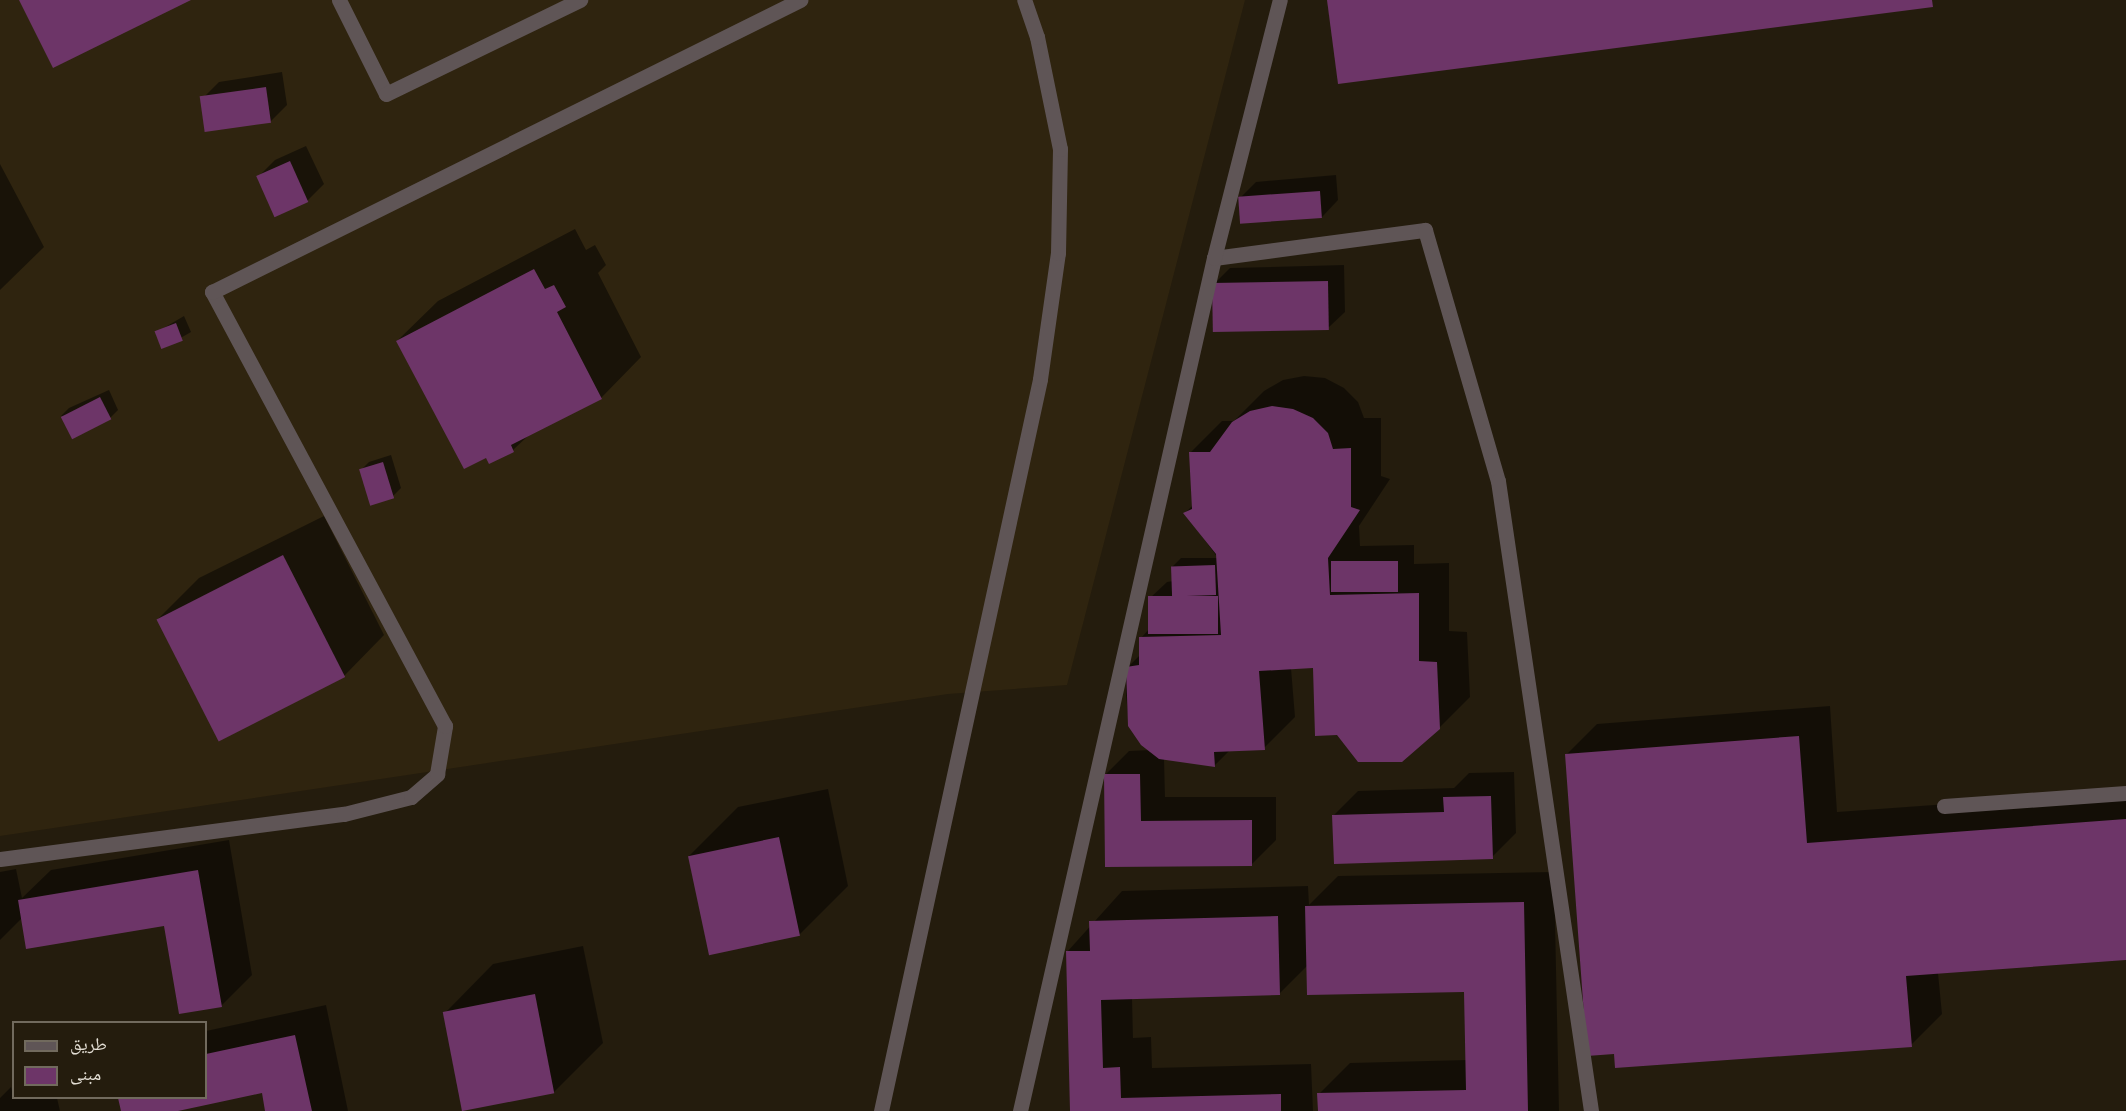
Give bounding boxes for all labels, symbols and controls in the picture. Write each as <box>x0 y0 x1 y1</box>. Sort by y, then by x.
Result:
legend <box>12 1021 207 1099</box>
text: طريق <box>70 1033 107 1055</box>
text: مبنى <box>70 1063 101 1085</box>

